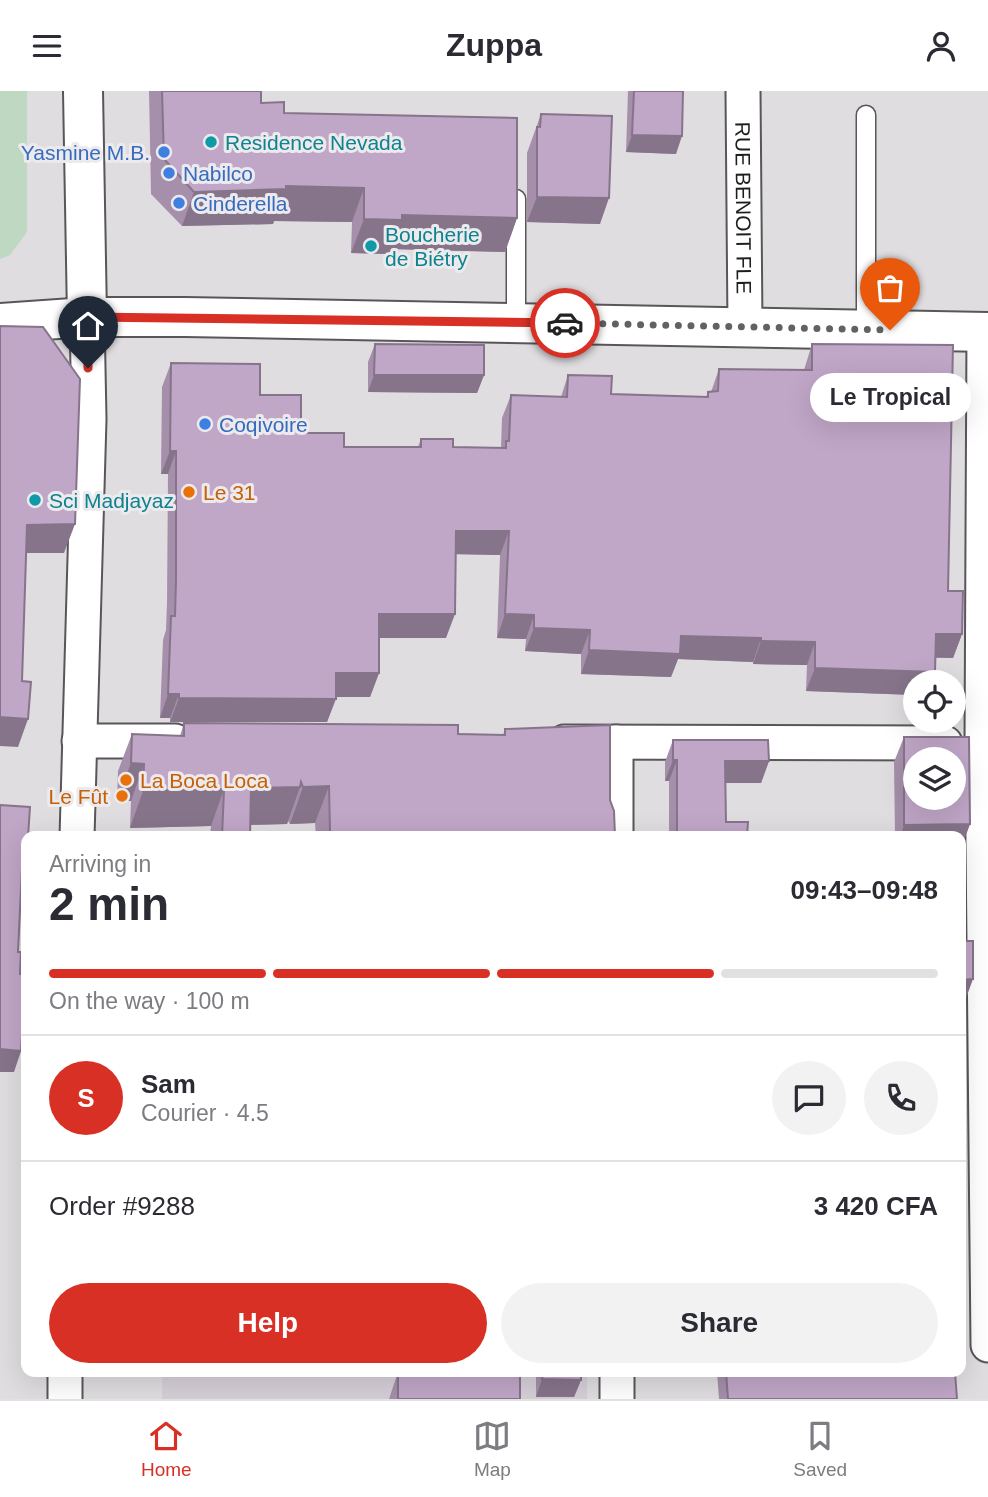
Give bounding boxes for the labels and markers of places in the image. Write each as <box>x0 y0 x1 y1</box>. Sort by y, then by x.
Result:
place label: Residence Nevada <box>225 131 403 154</box>
marker: Residence Nevada <box>203 134 219 150</box>
place label: Yasmine M.B. <box>21 141 150 164</box>
marker: Yasmine M.B. <box>156 144 172 160</box>
place label: Nabilco <box>183 162 253 185</box>
marker: Nabilco <box>161 165 177 181</box>
place label: Cinderella <box>193 192 288 215</box>
marker: Cinderella <box>171 195 187 211</box>
place label: Boucherie de Biétry <box>385 223 480 270</box>
marker: Boucherie de Biétry <box>363 238 379 254</box>
pin <box>860 258 920 330</box>
pin <box>58 296 118 368</box>
callout: Le Tropical <box>810 372 970 421</box>
place label: Coqivoire <box>219 413 308 436</box>
marker: Coqivoire <box>197 416 213 432</box>
place label: Le 31 <box>203 481 256 504</box>
marker: Le 31 <box>181 484 197 500</box>
place label: Sci Madjayaz <box>49 489 174 512</box>
marker: Sci Madjayaz <box>27 492 43 508</box>
place label: La Boca Loca <box>140 769 269 792</box>
marker: La Boca Loca <box>118 772 134 788</box>
place label: Le Fût <box>48 785 108 808</box>
marker: Le Fût <box>114 788 130 804</box>

